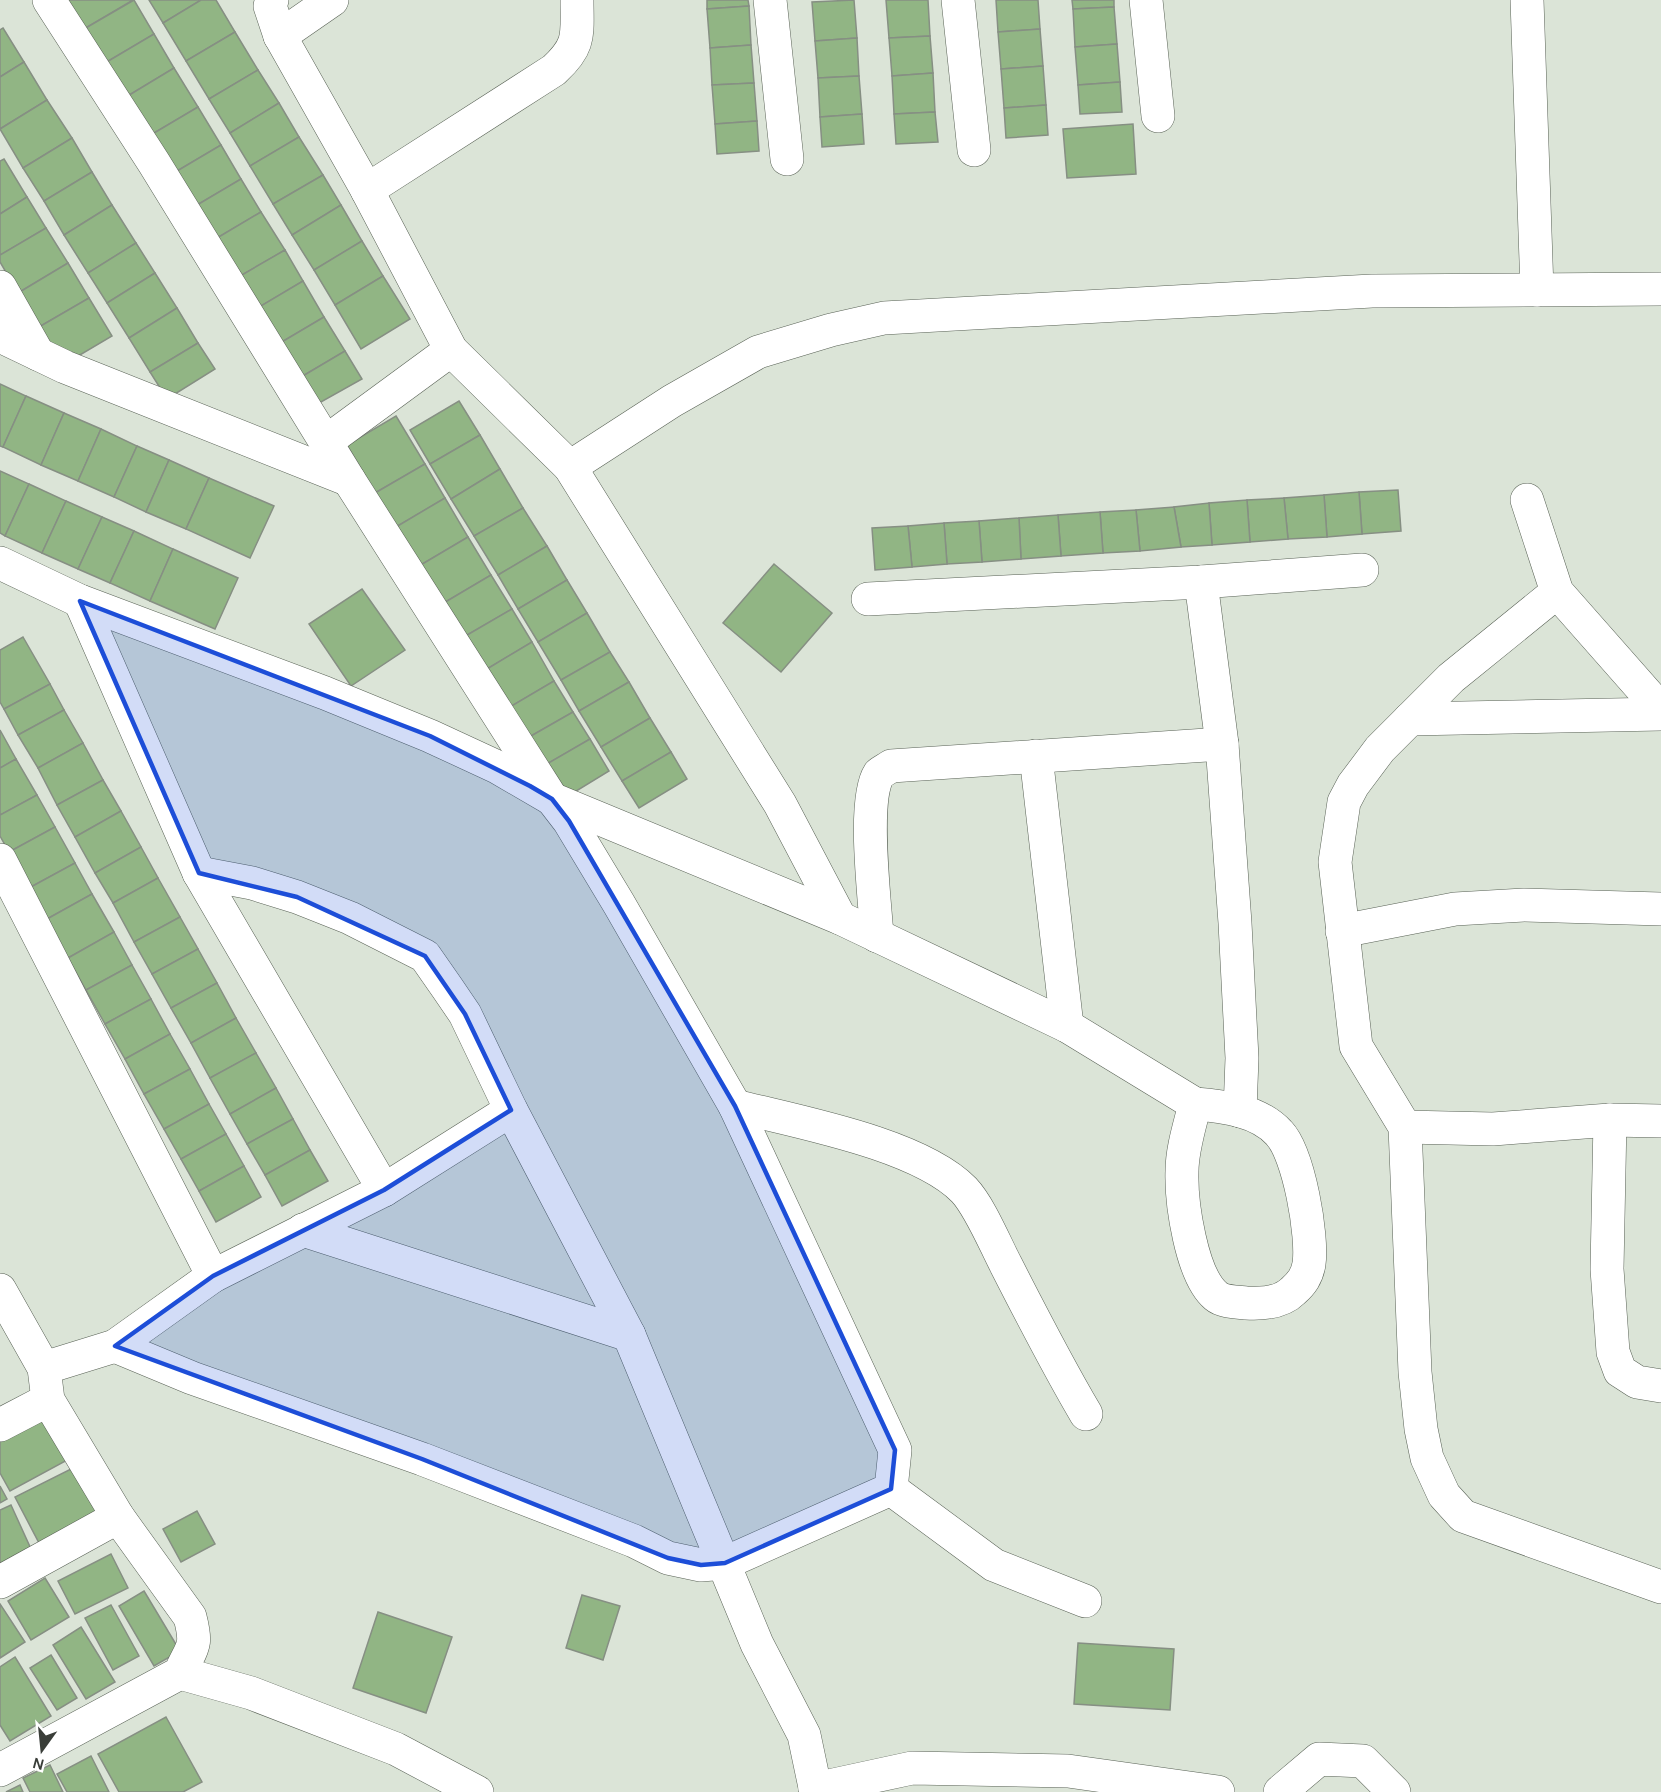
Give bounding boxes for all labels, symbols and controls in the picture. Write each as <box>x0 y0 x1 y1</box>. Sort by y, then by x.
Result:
north arrow <box>12 1720 72 1780</box>
text: N <box>30 1753 46 1775</box>

